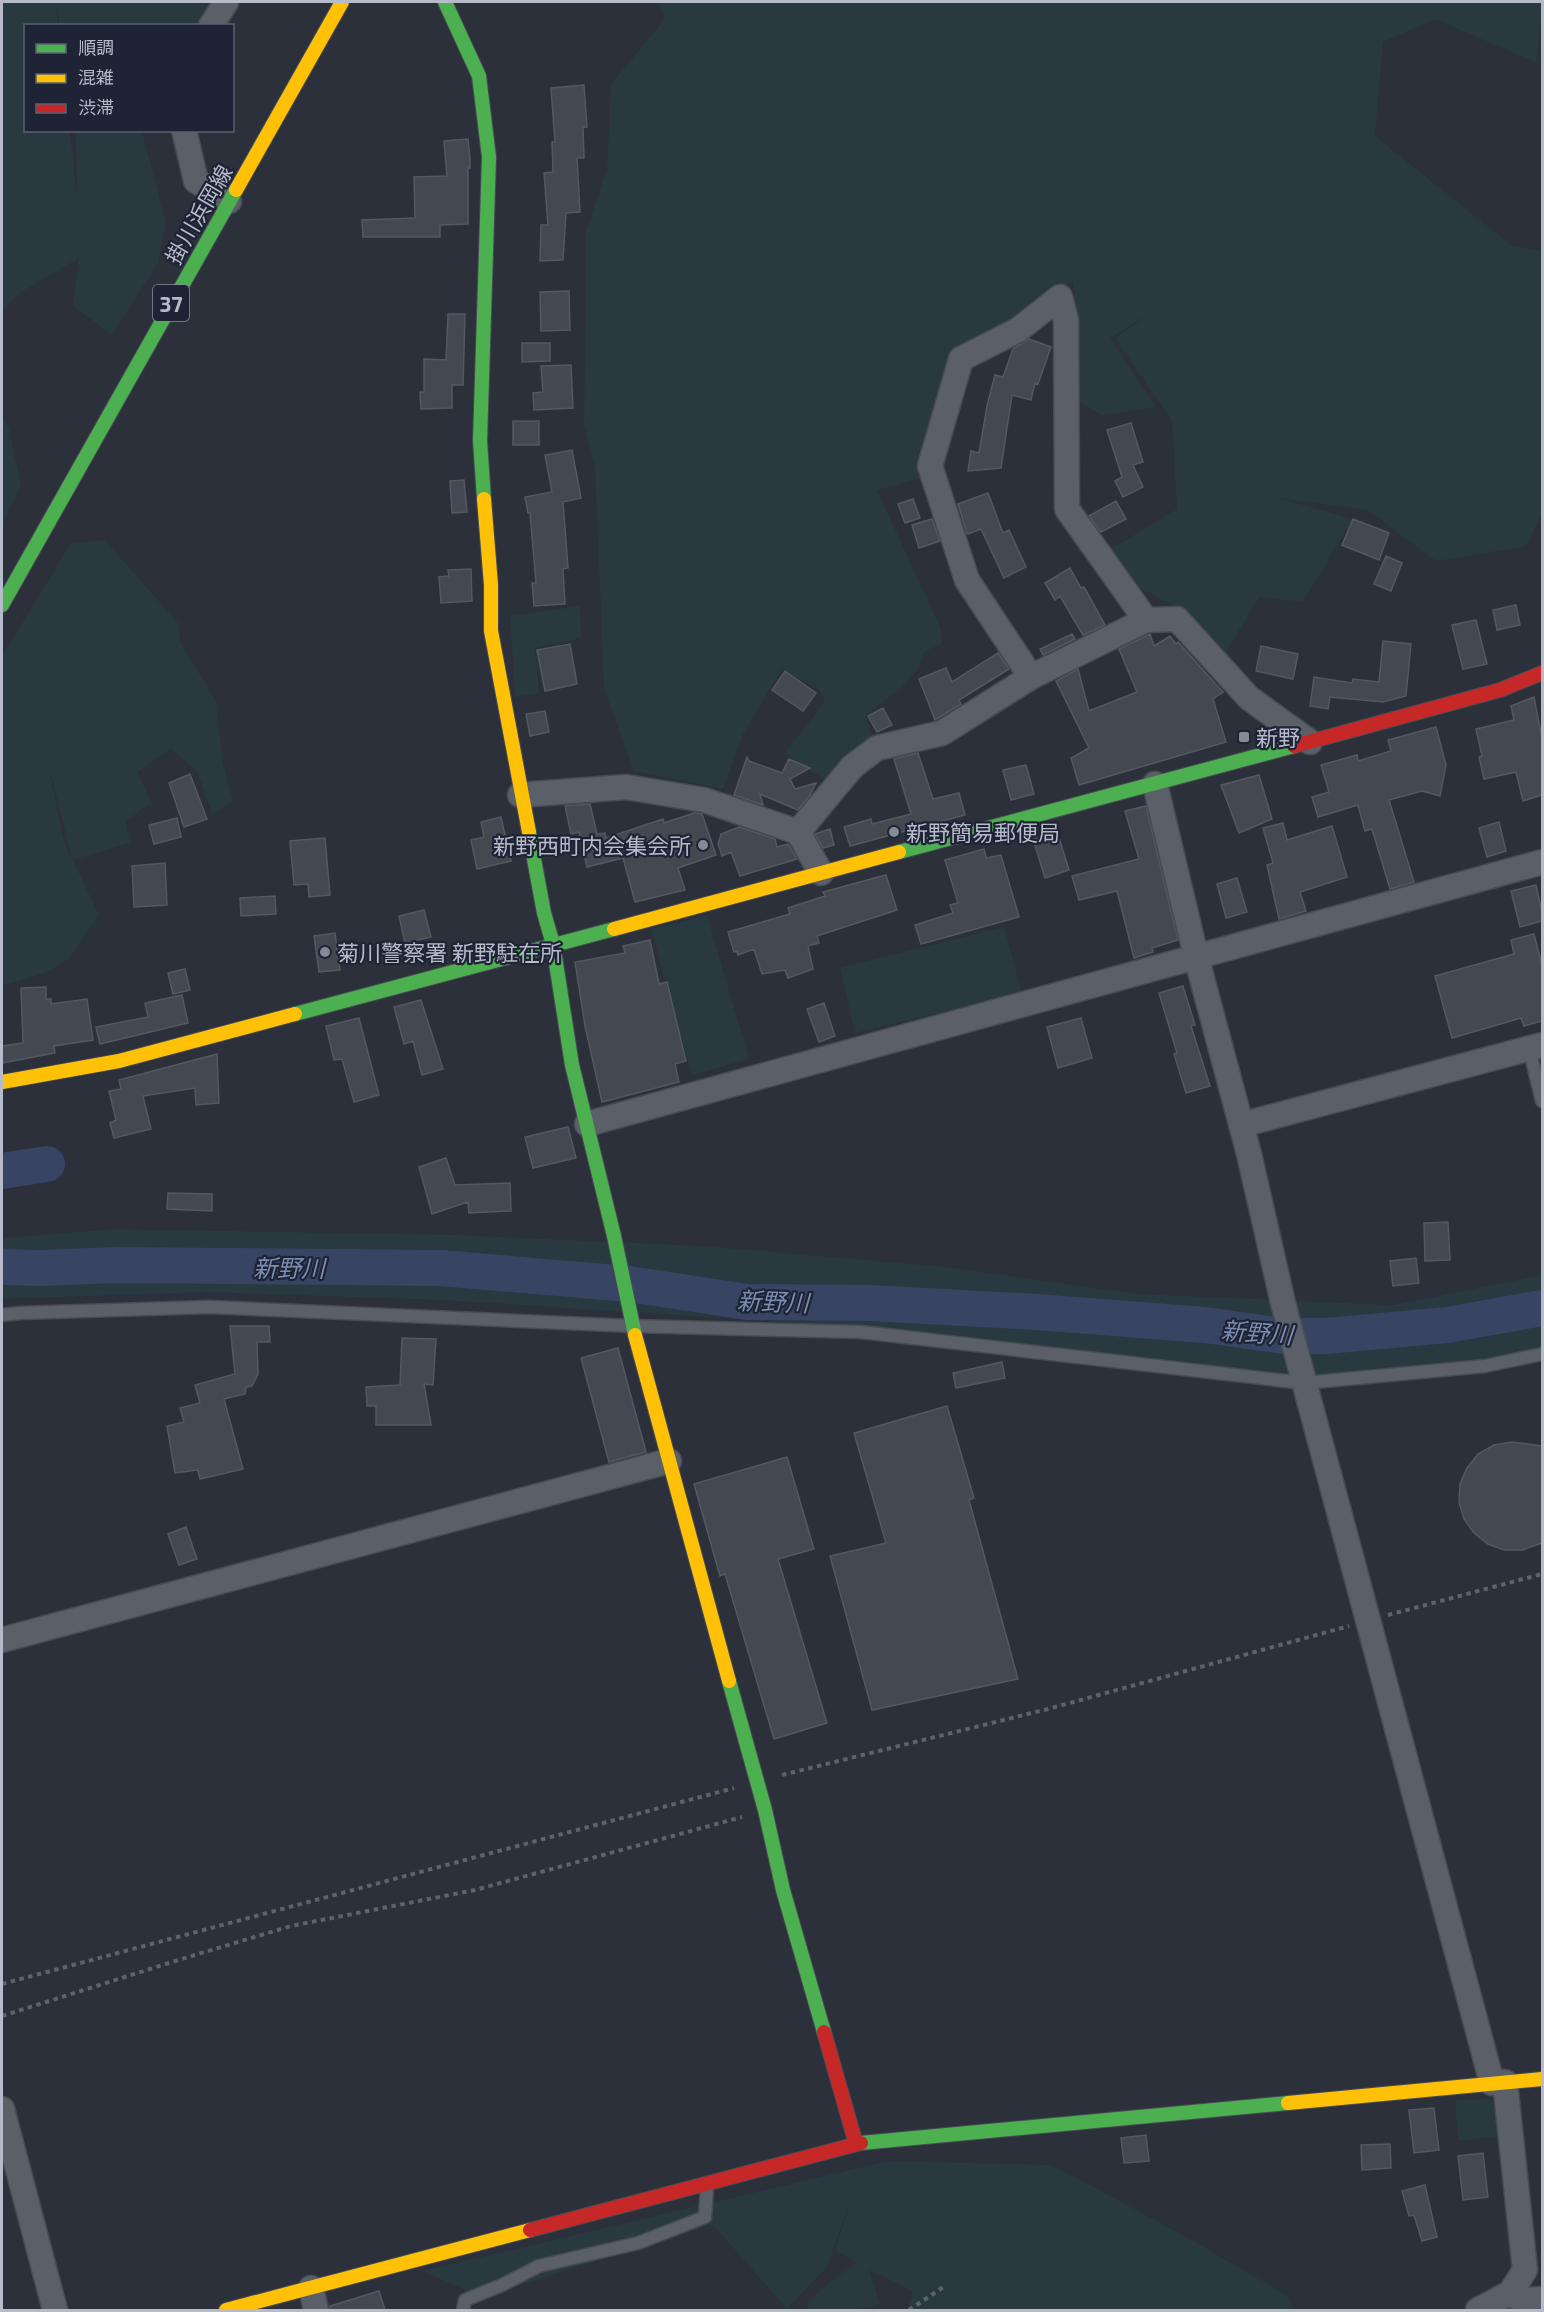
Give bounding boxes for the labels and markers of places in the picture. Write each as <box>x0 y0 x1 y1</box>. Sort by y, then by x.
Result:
place label: 新野 <box>1256 724 1300 750</box>
marker: 新野 <box>1237 730 1251 744</box>
place label: 新野簡易郵便局 <box>906 819 1060 845</box>
marker: 新野簡易郵便局 <box>887 825 901 839</box>
place label: 新野西町内会集会所 <box>493 832 691 858</box>
marker: 新野西町内会集会所 <box>696 838 710 852</box>
place label: 菊川警察署 新野駐在所 <box>337 939 562 965</box>
marker: 菊川警察署 新野駐在所 <box>318 945 332 959</box>

